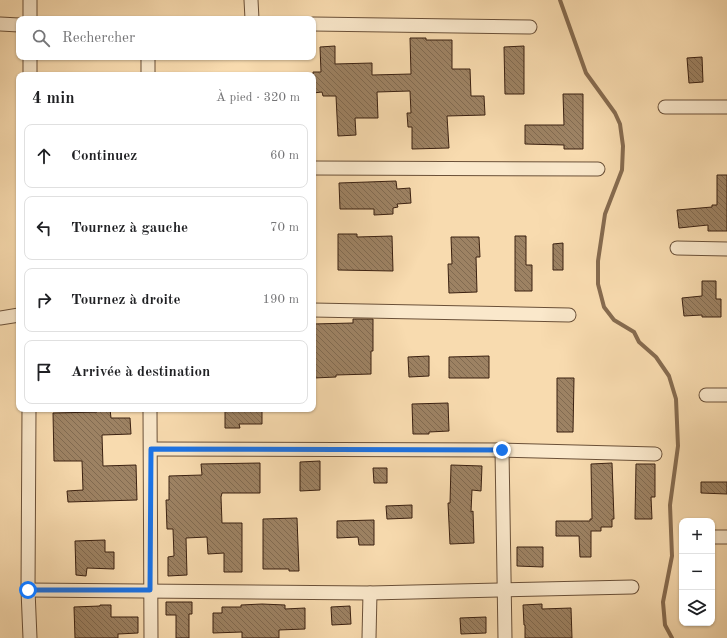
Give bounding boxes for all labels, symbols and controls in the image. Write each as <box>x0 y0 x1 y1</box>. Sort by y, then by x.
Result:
search box <box>16 16 316 60</box>
icon: search <box>30 27 52 49</box>
text: Rechercher <box>62 31 135 46</box>
text: 4 min <box>32 90 75 107</box>
text: À pied · 320 m <box>216 91 300 104</box>
icon: ahead <box>33 145 55 167</box>
text: Continuez <box>71 149 137 164</box>
text: 60 m <box>270 149 299 162</box>
icon: left <box>33 217 55 239</box>
text: Tournez à gauche <box>71 221 188 236</box>
text: 70 m <box>270 221 299 234</box>
icon: right <box>33 289 55 311</box>
text: Tournez à droite <box>71 293 181 308</box>
text: 190 m <box>262 293 299 306</box>
icon: arrive <box>33 361 55 383</box>
text: Arrivée à destination <box>71 365 210 380</box>
route end <box>493 441 511 459</box>
map controls <box>679 518 715 626</box>
button: + <box>679 518 715 554</box>
button: − <box>679 554 715 590</box>
route start <box>19 581 37 599</box>
button: layers <box>679 590 715 626</box>

